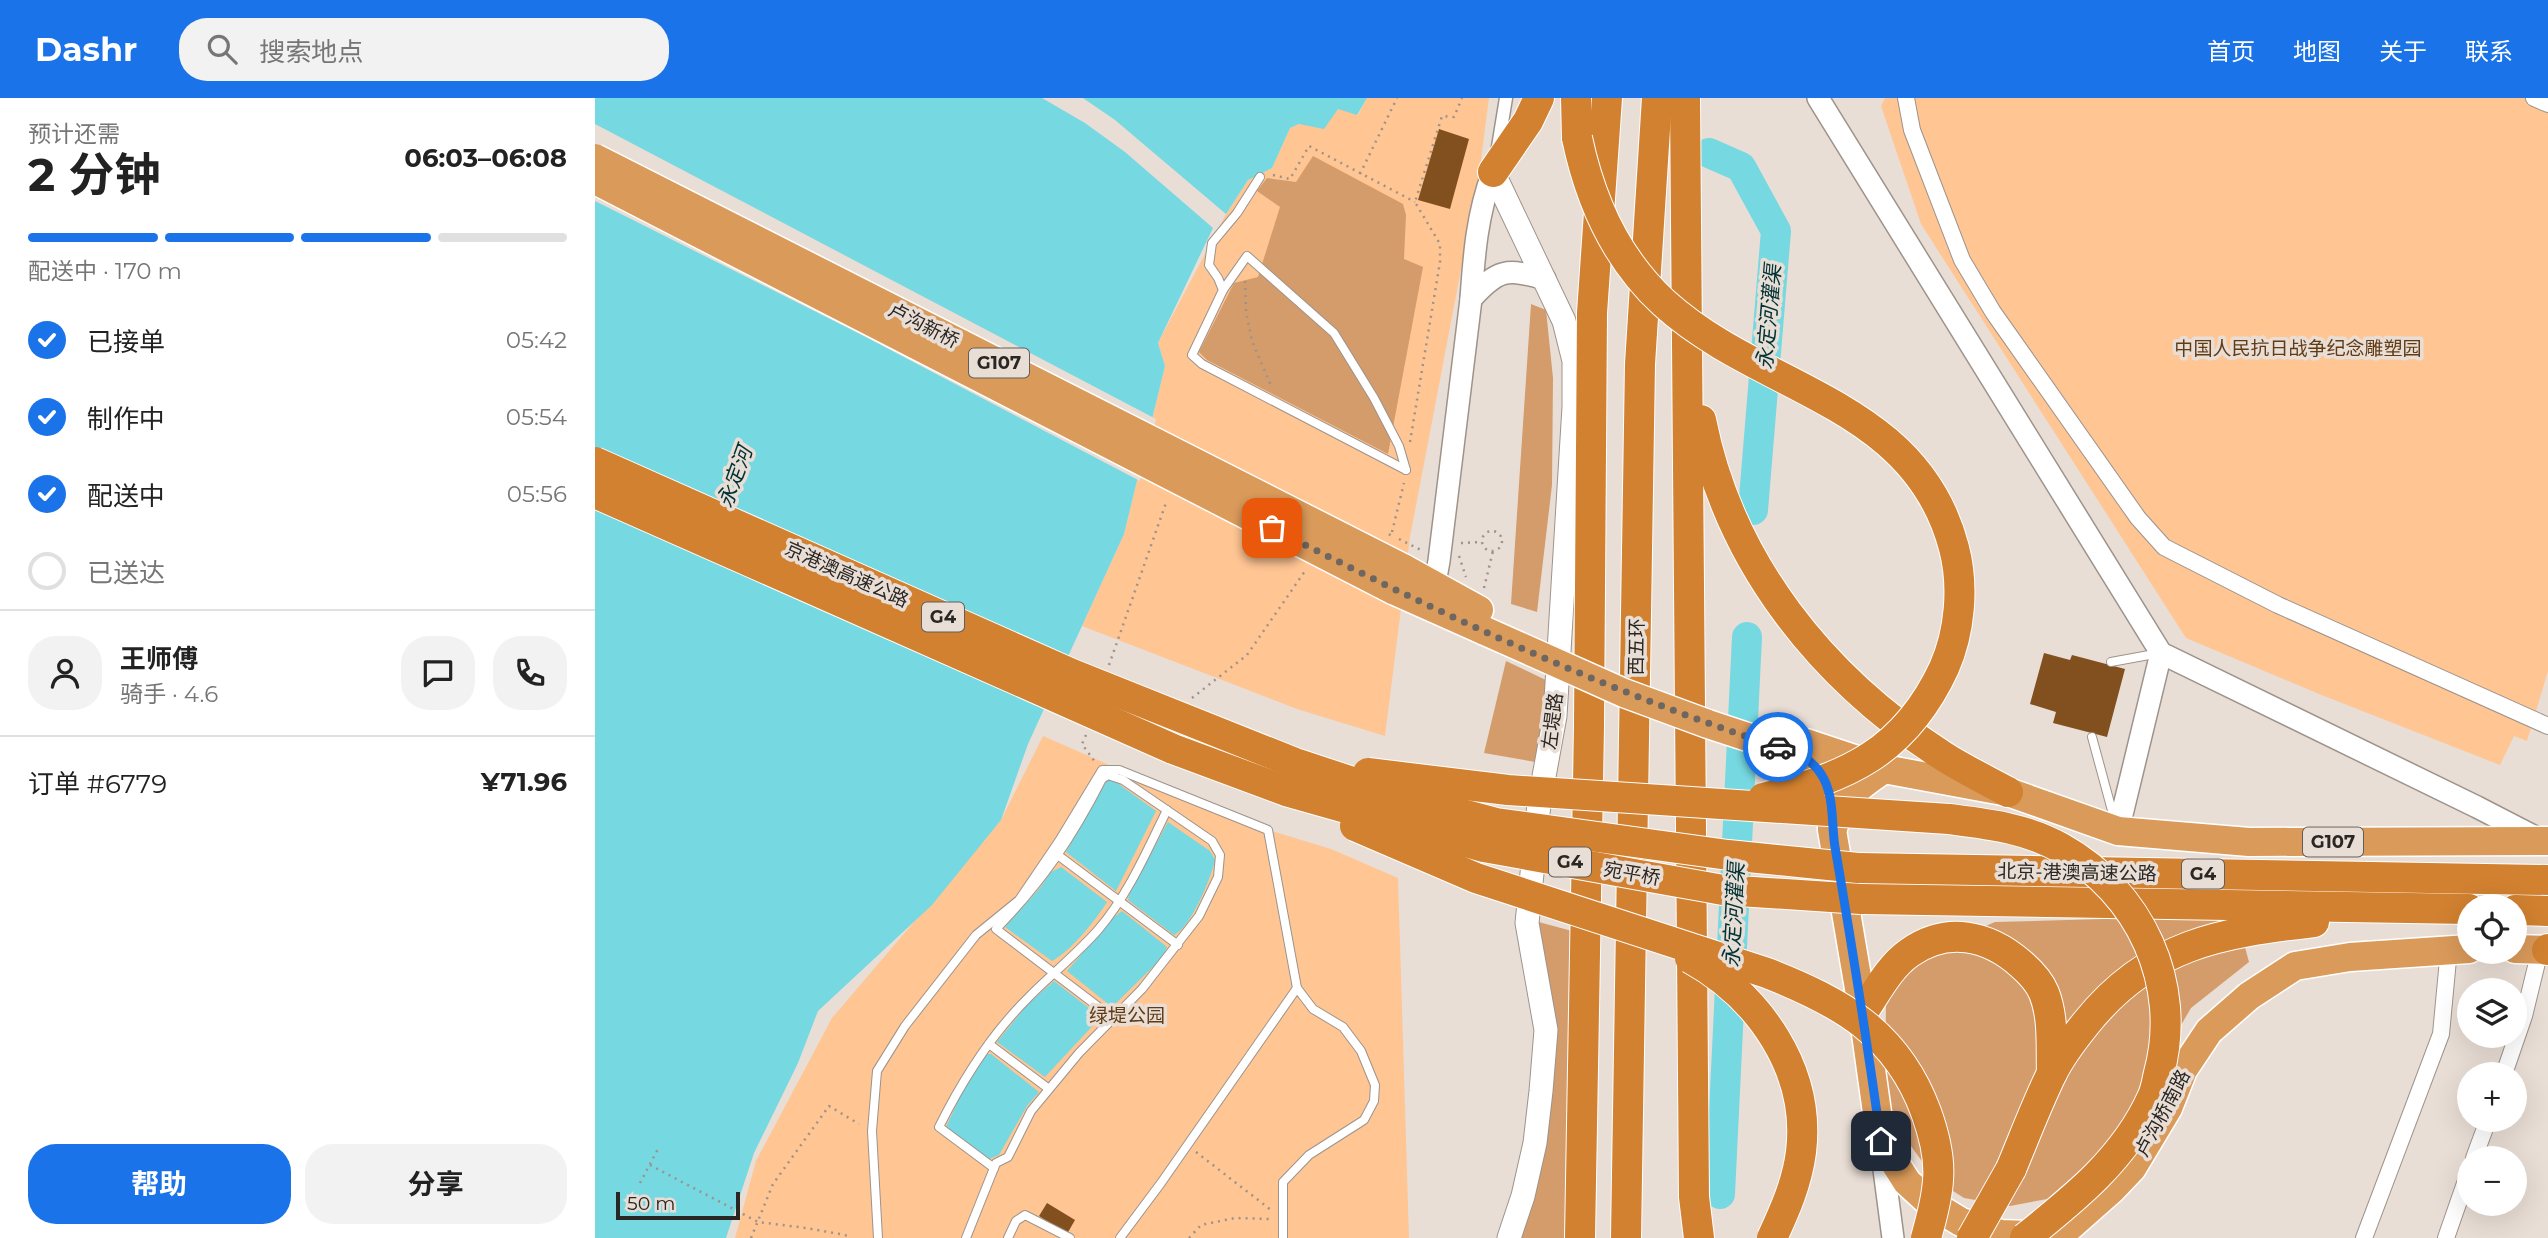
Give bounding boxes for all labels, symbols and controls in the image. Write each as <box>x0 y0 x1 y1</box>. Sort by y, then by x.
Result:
search box <box>179 18 669 81</box>
text: Dashr <box>35 29 137 69</box>
icon: search <box>203 30 241 68</box>
text: 搜索地点 <box>259 36 363 68</box>
text: 首页 <box>2207 37 2255 66</box>
text: 地图 <box>2293 37 2341 66</box>
text: 关于 <box>2379 37 2427 66</box>
text: 联系 <box>2465 37 2513 66</box>
text: 预计还需 <box>28 120 120 148</box>
text: 06:03–06:08 <box>404 142 567 174</box>
text: 2 分钟 <box>28 146 160 203</box>
text: 配送中 · 170 m <box>28 257 182 285</box>
water label: 永定河灌渠 <box>1751 261 1786 370</box>
street label: 卢沟新桥 <box>885 298 963 353</box>
icon: check <box>28 321 66 359</box>
text: 已接单 <box>87 326 165 358</box>
text: 05:42 <box>506 326 567 354</box>
park label: 中国人民抗日战争纪念雕塑园 <box>2174 337 2422 360</box>
road number: G107 <box>969 348 1029 377</box>
icon: check <box>28 398 66 436</box>
text: 制作中 <box>87 403 165 435</box>
text: 05:54 <box>506 403 567 431</box>
water label: 永定河 <box>712 439 758 511</box>
icon: check <box>28 475 66 513</box>
text: 配送中 <box>87 480 165 512</box>
text: 05:56 <box>507 480 567 508</box>
pin <box>1242 498 1302 558</box>
icon: bag <box>1253 509 1291 547</box>
street label: 京港澳高速公路 <box>781 537 912 612</box>
text: 已送达 <box>87 557 165 589</box>
road number: G4 <box>922 602 964 632</box>
street label: 西五环 <box>1625 618 1648 676</box>
button: person <box>28 636 102 710</box>
button: chat <box>401 636 475 710</box>
button: phone <box>493 636 567 710</box>
text: 王师傅 <box>120 643 198 675</box>
text: 骑手 · 4.6 <box>120 680 218 708</box>
street label: 左堤路 <box>1538 691 1567 751</box>
courier <box>1743 712 1813 782</box>
icon: car <box>1759 728 1797 766</box>
text: ¥71.96 <box>481 766 567 798</box>
text: 订单 #6779 <box>28 768 167 800</box>
road number: G107 <box>2303 828 2363 856</box>
road number: G4 <box>1549 848 1591 876</box>
street label: 宛平桥 <box>1602 857 1662 890</box>
water label: 永定河灌渠 <box>1718 859 1749 968</box>
street label: 北京-港澳高速公路 <box>1997 860 2157 885</box>
road number: G4 <box>2182 860 2224 888</box>
map controls <box>2457 894 2527 1216</box>
button: locate <box>2457 894 2527 964</box>
button: layers <box>2457 978 2527 1048</box>
park label: 绿堤公园 <box>1089 1004 1165 1027</box>
button: + <box>2457 1062 2527 1132</box>
street label: 卢沟桥南路 <box>2130 1066 2195 1161</box>
pin <box>1851 1111 1911 1171</box>
icon: home <box>1862 1122 1900 1160</box>
button: 帮助 <box>28 1144 291 1224</box>
button: 分享 <box>305 1144 567 1224</box>
button: − <box>2457 1146 2527 1216</box>
scale bar <box>616 1189 740 1221</box>
text: 50 m <box>627 1192 675 1215</box>

